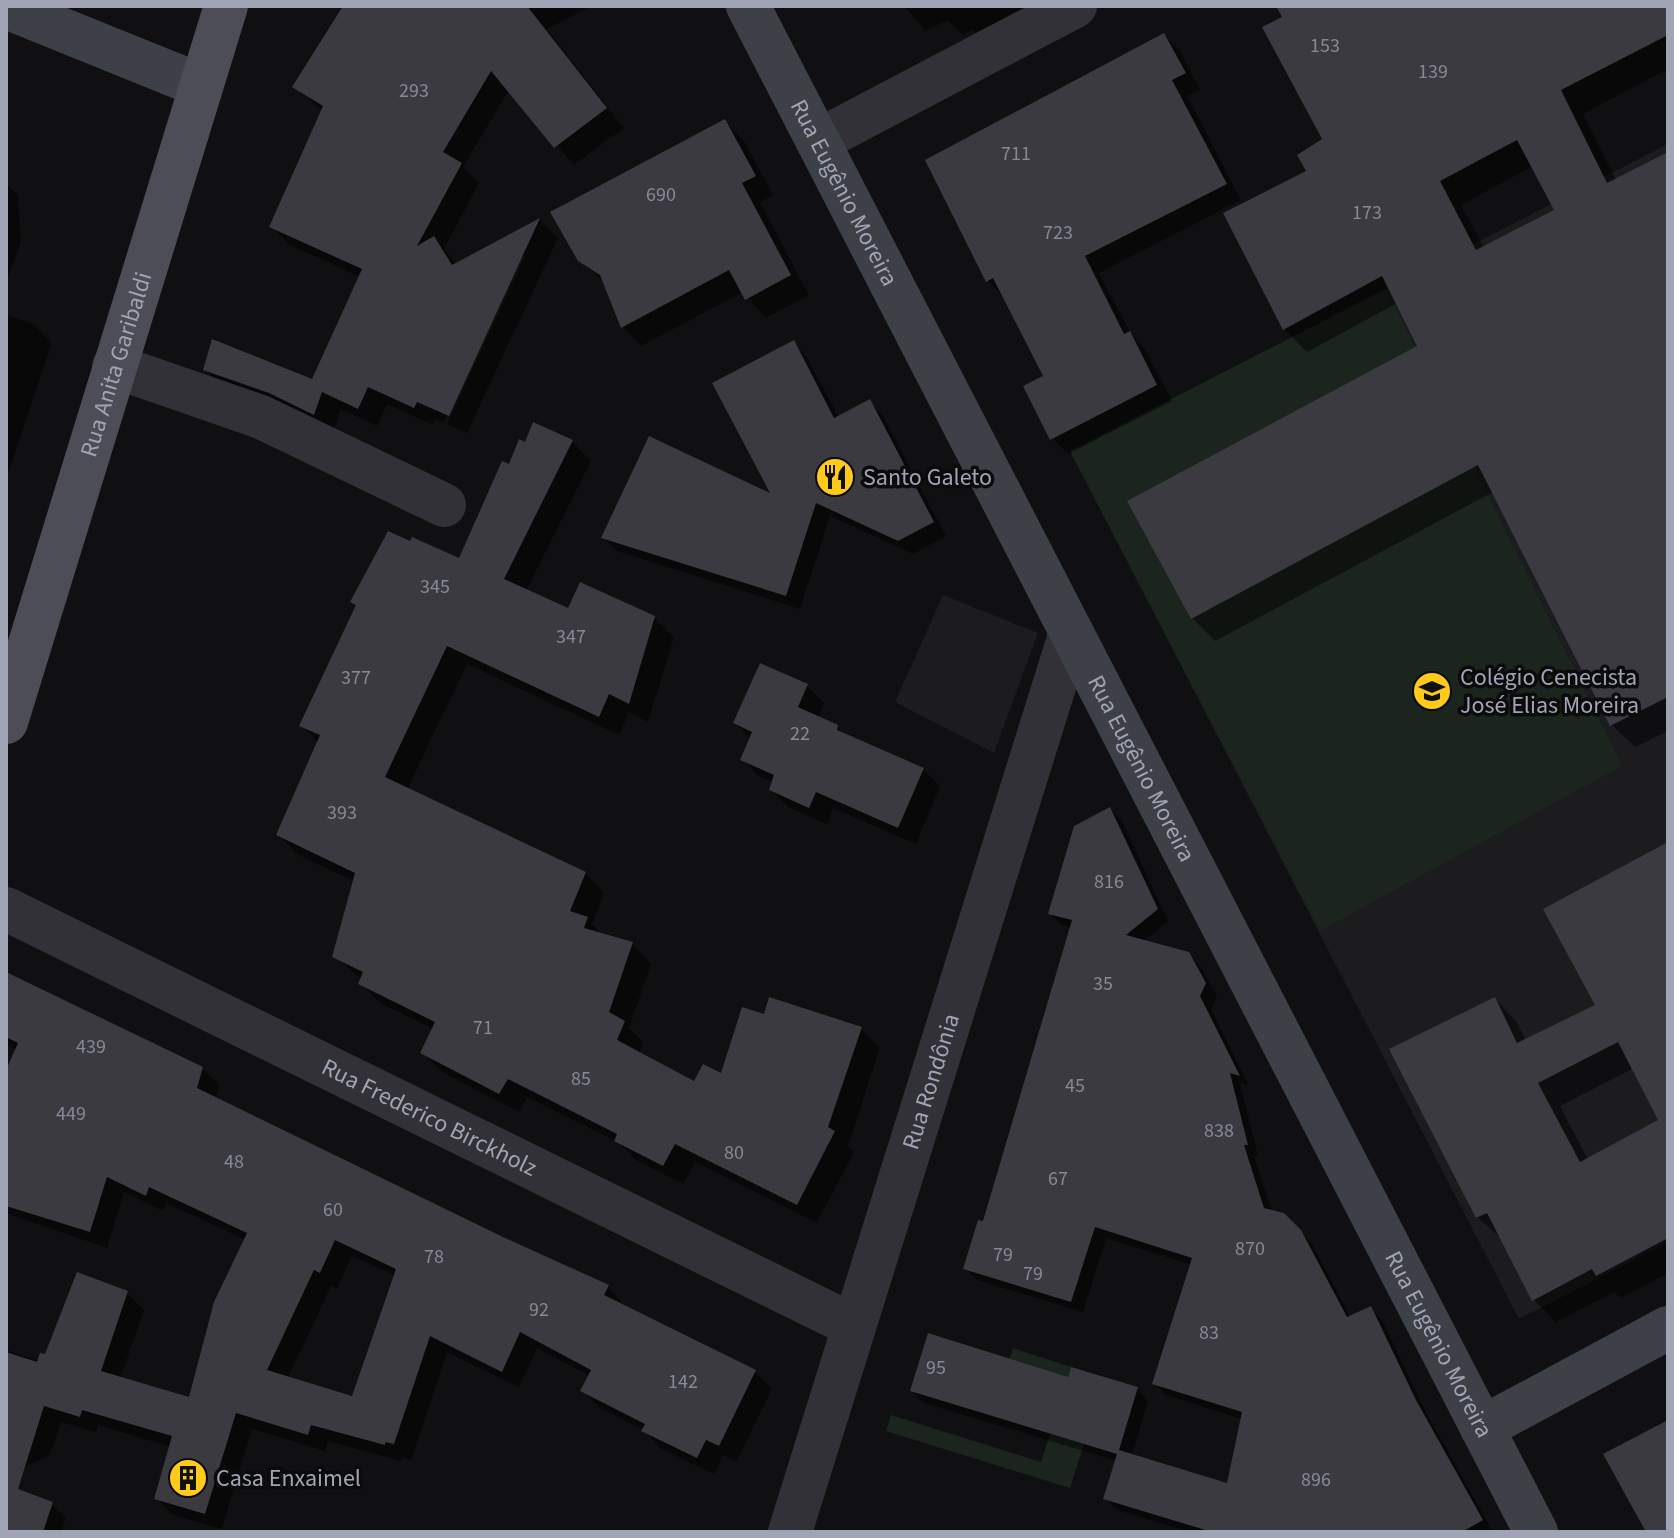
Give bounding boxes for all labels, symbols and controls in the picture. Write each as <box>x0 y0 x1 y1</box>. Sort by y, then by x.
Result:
house number: 153 <box>1310 32 1340 60</box>
house number: 139 <box>1418 58 1448 86</box>
house number: 293 <box>399 77 429 105</box>
street label: Rua Eugênio Moreira <box>781 93 907 292</box>
house number: 711 <box>1001 140 1031 168</box>
house number: 690 <box>646 181 676 209</box>
house number: 173 <box>1352 199 1382 227</box>
house number: 723 <box>1043 219 1073 247</box>
street label: Rua Anita Garibaldi <box>71 268 161 461</box>
restaurant icon: Santo Galeto <box>814 456 856 498</box>
place label: Santo Galeto <box>863 460 992 495</box>
house number: 345 <box>420 573 450 601</box>
house number: 347 <box>556 623 586 651</box>
place label: Colégio Cenecista José Elias Moreira <box>1460 660 1639 723</box>
house number: 377 <box>341 664 371 692</box>
street label: Rua Eugênio Moreira <box>1078 669 1204 868</box>
school or university icon: Colégio Cenecista José Elias Moreira <box>1411 670 1453 712</box>
house number: 22 <box>790 720 810 748</box>
house number: 393 <box>327 799 357 827</box>
house number: 816 <box>1094 868 1124 896</box>
house number: 35 <box>1093 970 1113 998</box>
street label: Rua Rondônia <box>893 1009 969 1154</box>
house number: 71 <box>473 1014 493 1042</box>
house number: 439 <box>76 1033 106 1061</box>
street label: Rua Frederico Birckholz <box>316 1050 543 1186</box>
house number: 85 <box>571 1065 591 1093</box>
house number: 45 <box>1065 1072 1085 1100</box>
house number: 449 <box>56 1100 86 1128</box>
house number: 838 <box>1204 1117 1234 1145</box>
house number: 80 <box>724 1139 744 1167</box>
house number: 48 <box>224 1148 244 1176</box>
house number: 67 <box>1048 1165 1068 1193</box>
house number: 60 <box>323 1196 343 1224</box>
house number: 870 <box>1235 1235 1265 1263</box>
house number: 79 <box>993 1241 1013 1269</box>
house number: 78 <box>424 1243 444 1271</box>
street label: Rua Eugênio Moreira <box>1376 1245 1501 1444</box>
house number: 79 <box>1023 1260 1043 1288</box>
house number: 92 <box>529 1296 549 1324</box>
house number: 83 <box>1199 1319 1219 1347</box>
house number: 95 <box>926 1354 946 1382</box>
house number: 142 <box>668 1368 698 1396</box>
building icon: Casa Enxaimel <box>167 1457 209 1499</box>
place label: Casa Enxaimel <box>216 1461 361 1496</box>
house number: 896 <box>1301 1466 1331 1494</box>

